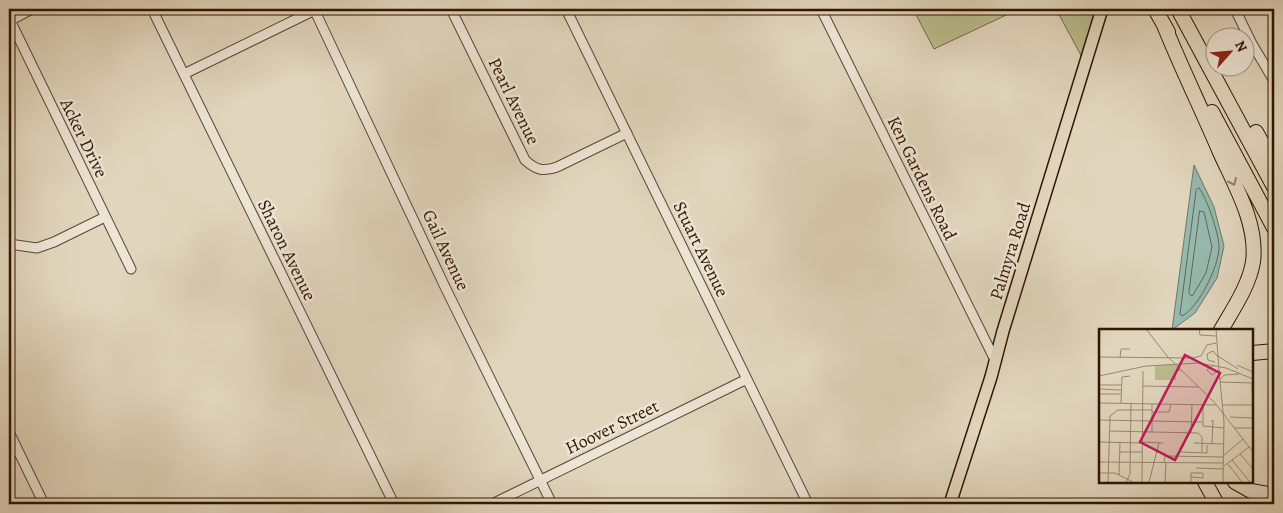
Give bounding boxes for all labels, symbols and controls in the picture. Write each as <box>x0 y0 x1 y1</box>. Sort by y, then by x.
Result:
north arrow <box>1206 28 1256 78</box>
text: N <box>1230 37 1252 55</box>
street label: Pearl Avenue <box>483 53 545 149</box>
street label: Acker Drive <box>54 93 114 182</box>
street label: Ken Gardens Road <box>882 112 963 244</box>
one-way arrow <box>1227 177 1238 186</box>
street label: Sharon Avenue <box>252 195 322 305</box>
street label: Stuart Avenue <box>668 197 734 301</box>
street label: Palmyra Road <box>984 199 1036 303</box>
street label: Gail Avenue <box>417 206 475 294</box>
inset map <box>1099 329 1253 483</box>
street label: Hoover Street <box>561 394 663 460</box>

